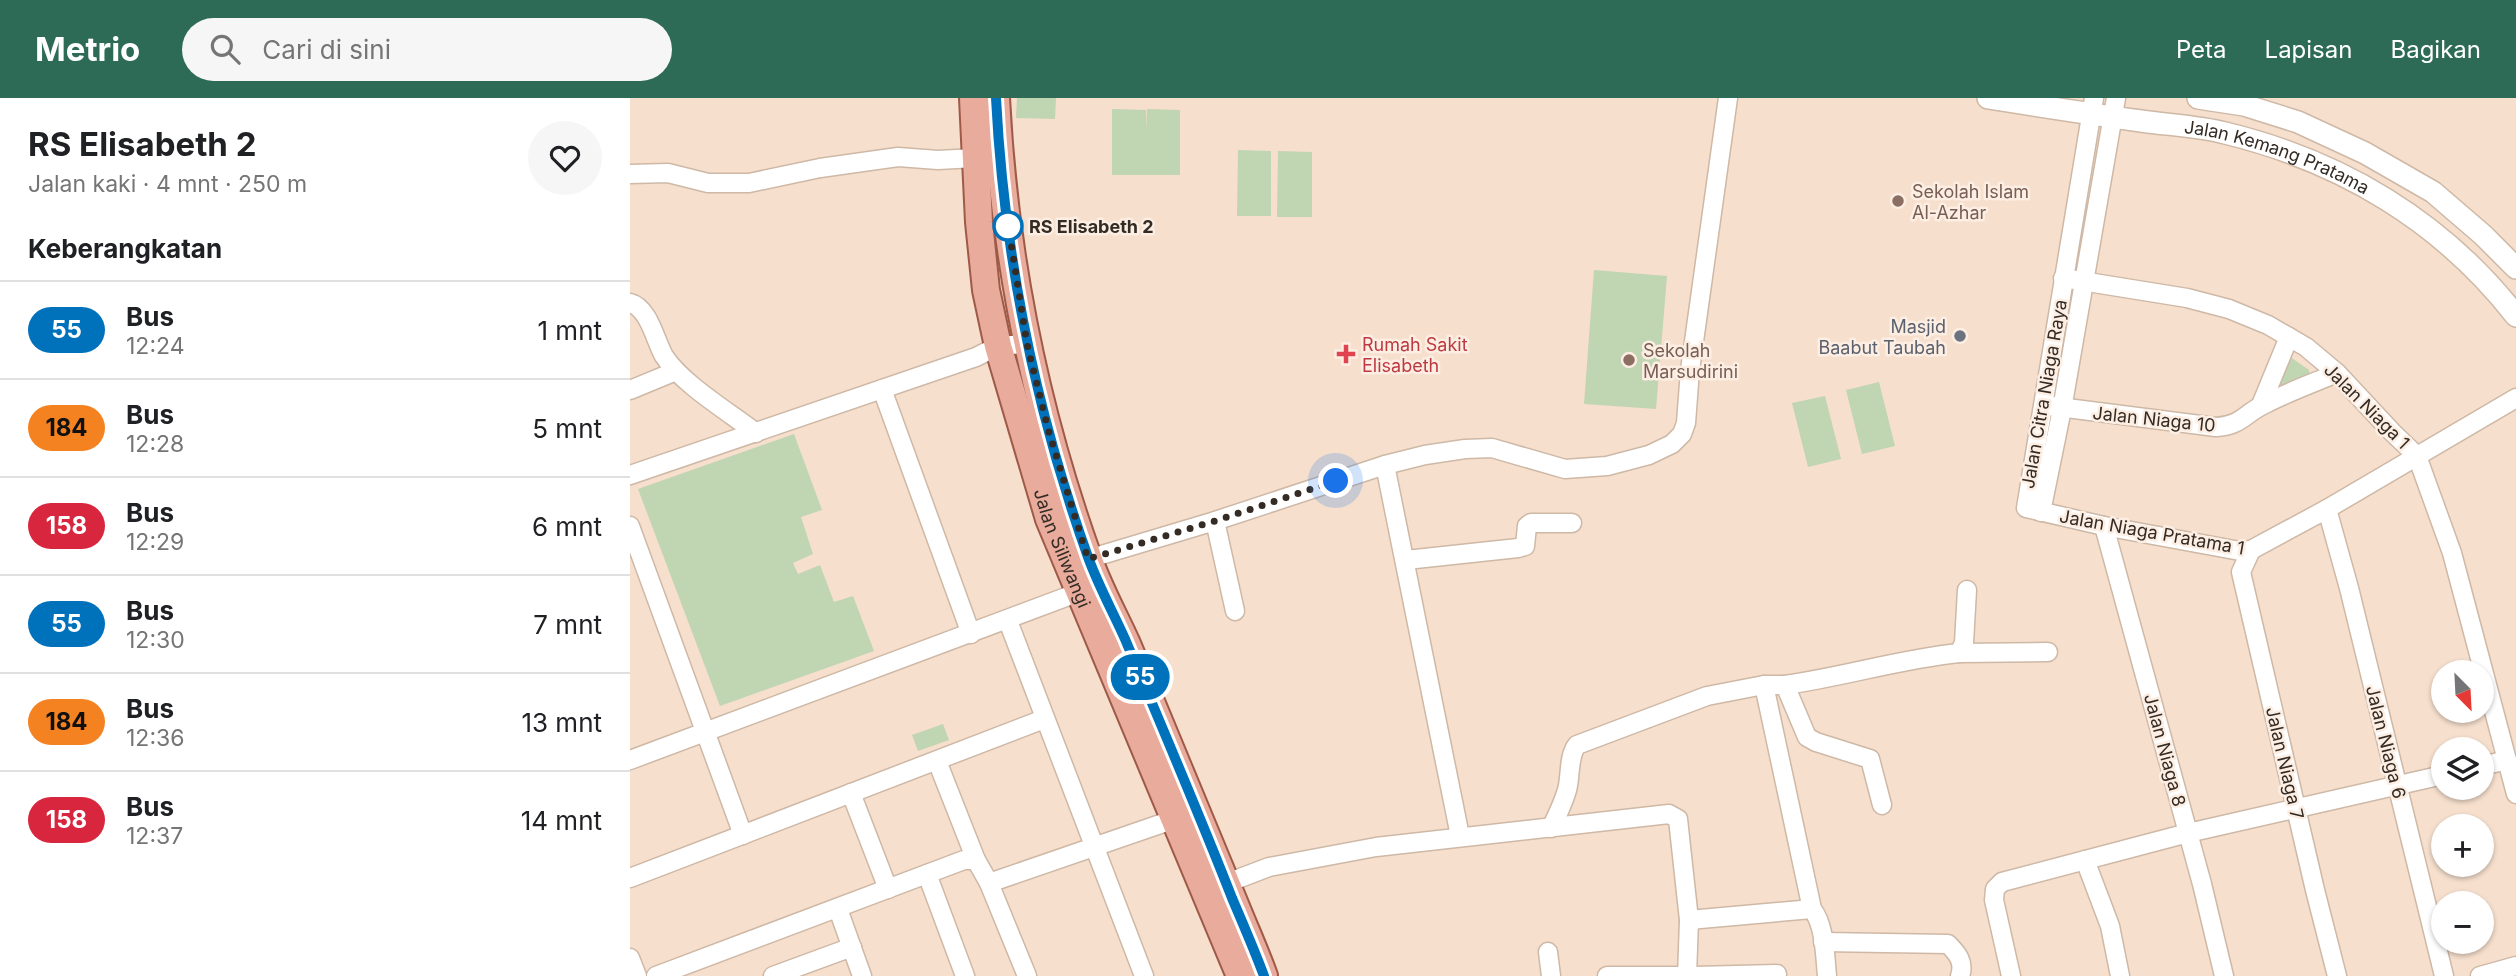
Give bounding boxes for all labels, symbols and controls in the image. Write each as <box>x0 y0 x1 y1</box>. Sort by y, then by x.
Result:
search box <box>182 18 672 81</box>
text: Metrio <box>35 29 140 69</box>
icon: search <box>206 30 244 68</box>
text: Cari di sini <box>262 34 391 65</box>
text: Peta <box>2176 35 2227 64</box>
text: Lapisan <box>2265 35 2352 64</box>
text: Bagikan <box>2390 35 2481 64</box>
street label: Jalan Kemang Pratama <box>2183 116 2373 198</box>
button: heart <box>528 121 602 195</box>
text: RS Elisabeth 2 <box>28 124 256 164</box>
text: Jalan kaki · 4 mnt · 250 m <box>28 170 307 198</box>
place label: Sekolah Islam Al-Azhar <box>1912 181 2029 223</box>
marker: Sekolah Islam Al-Azhar <box>1890 193 1906 209</box>
marker: RS Elisabeth 2 <box>993 211 1023 241</box>
place label: RS Elisabeth 2 <box>1029 216 1154 237</box>
text: Keberangkatan <box>28 233 222 264</box>
street label: Jalan Citra Niaga Raya <box>2017 298 2071 490</box>
text: Bus <box>126 301 174 332</box>
text: 55 <box>51 315 82 344</box>
text: 1 mnt <box>537 315 602 346</box>
place label: Masjid Baabut Taubah <box>1818 316 1946 358</box>
marker: Masjid Baabut Taubah <box>1952 328 1968 344</box>
text: 12:24 <box>126 332 185 360</box>
place label: Rumah Sakit Elisabeth <box>1362 334 1468 376</box>
place label: Sekolah Marsudirini <box>1643 340 1738 382</box>
marker: Rumah Sakit Elisabeth <box>1336 344 1356 364</box>
marker: Sekolah Marsudirini <box>1621 352 1637 368</box>
street label: Jalan Niaga 1 <box>2320 359 2414 453</box>
text: Bus <box>126 399 174 430</box>
street label: Jalan Niaga 10 <box>2092 402 2216 436</box>
text: 184 <box>45 413 88 442</box>
text: 5 mnt <box>532 413 602 444</box>
text: 12:28 <box>126 430 184 458</box>
your location <box>1318 463 1353 498</box>
street label: Jalan Siliwangi <box>1030 486 1095 611</box>
text: Bus <box>126 497 174 528</box>
street label: Jalan Niaga Pratama 1 <box>2058 505 2246 559</box>
text: 158 <box>46 511 87 540</box>
text: 6 mnt <box>532 511 602 542</box>
text: 12:29 <box>126 528 184 556</box>
text: Bus <box>126 595 174 626</box>
text: 55 <box>51 609 82 638</box>
text: 7 mnt <box>533 609 602 640</box>
text: 12:30 <box>126 626 185 654</box>
line badge: 55 <box>1108 654 1172 700</box>
north arrow <box>2431 660 2494 723</box>
map controls <box>2431 660 2494 954</box>
text: 55 <box>1125 662 1155 691</box>
street label: Jalan Niaga 6 <box>2362 683 2410 801</box>
street label: Jalan Niaga 8 <box>2140 691 2190 809</box>
text: Bus <box>126 693 174 724</box>
street label: Jalan Niaga 7 <box>2262 705 2308 821</box>
text: 184 <box>45 707 88 736</box>
text: 13 mnt <box>521 707 602 738</box>
text: 12:36 <box>126 724 184 752</box>
button: layers <box>2431 737 2494 800</box>
text: Bus <box>126 791 174 822</box>
text: 158 <box>46 805 87 834</box>
text: 14 mnt <box>521 805 602 836</box>
button: + <box>2431 814 2494 877</box>
text: 12:37 <box>126 822 183 850</box>
button: − <box>2431 891 2494 954</box>

